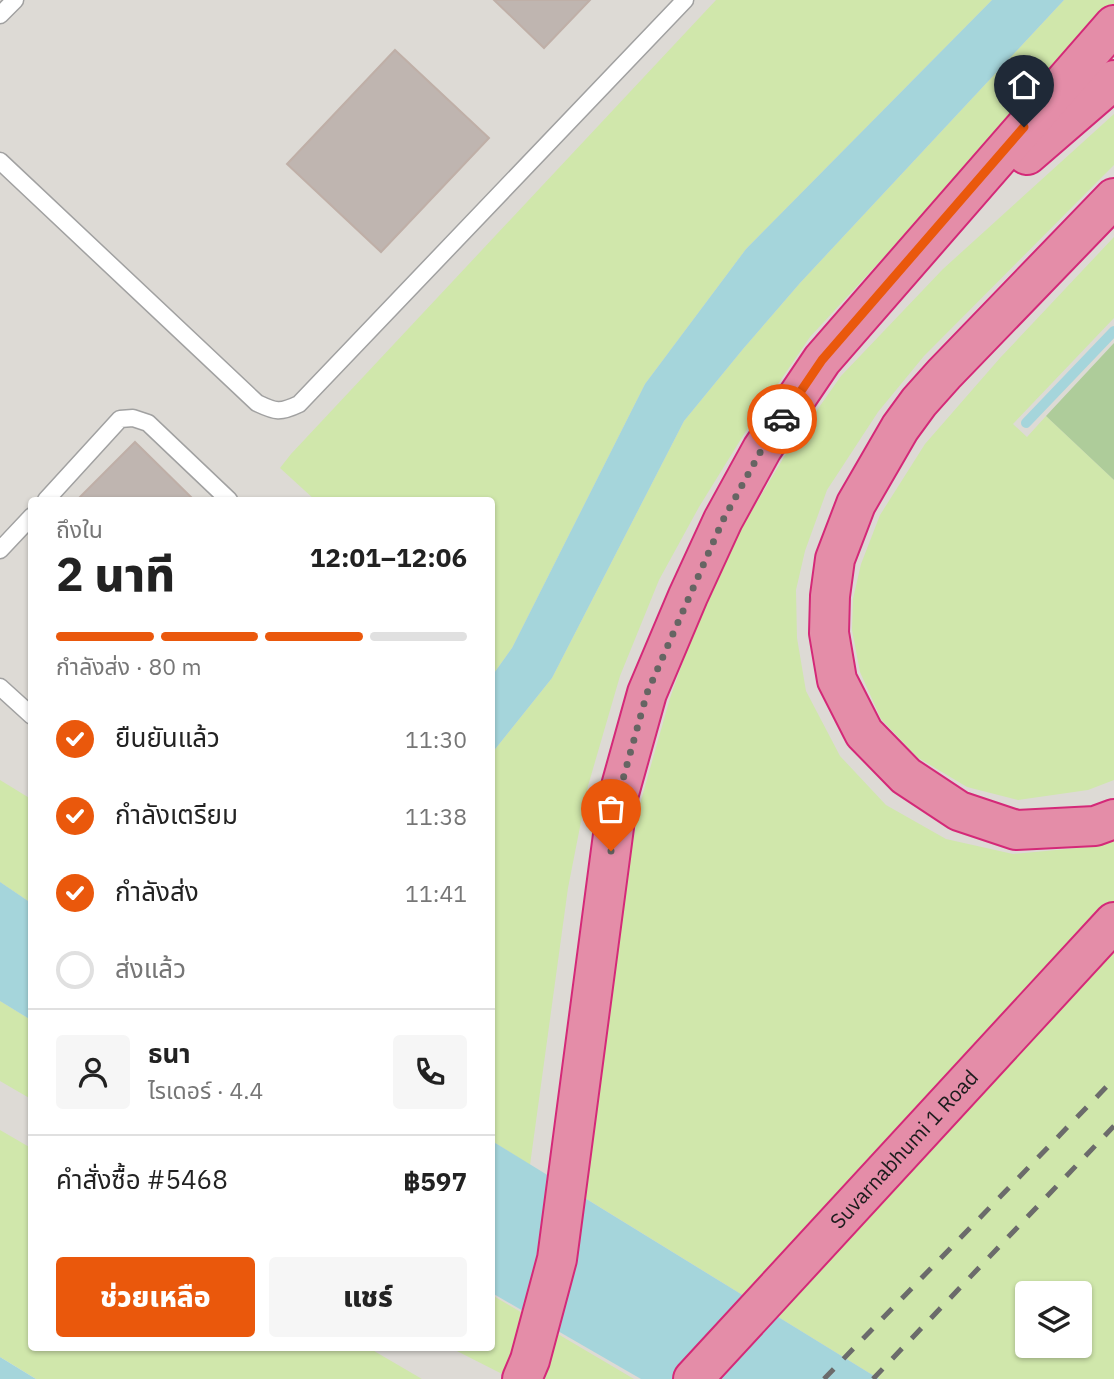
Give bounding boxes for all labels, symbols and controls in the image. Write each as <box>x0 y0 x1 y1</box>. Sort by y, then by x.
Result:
pin <box>994 55 1054 127</box>
icon: home <box>1005 66 1043 104</box>
courier <box>747 384 817 454</box>
icon: car <box>763 400 801 438</box>
text: ถึงใน <box>56 514 103 544</box>
text: 12:01–12:06 <box>310 540 467 574</box>
text: 2 นาที <box>56 544 175 604</box>
text: กำลังส่ง · 80 m <box>56 651 202 681</box>
icon: check <box>56 720 94 758</box>
text: ยืนยันแล้ว <box>115 720 220 754</box>
text: 11:30 <box>405 724 467 754</box>
pin <box>581 779 641 851</box>
icon: bag <box>592 790 630 828</box>
icon: check <box>56 797 94 835</box>
text: กำลังเตรียม <box>115 797 238 831</box>
text: 11:38 <box>405 801 467 831</box>
icon: check <box>56 874 94 912</box>
text: กำลังส่ง <box>115 874 199 908</box>
text: 11:41 <box>405 878 467 908</box>
text: ส่งแล้ว <box>115 951 186 985</box>
button: person <box>56 1035 130 1109</box>
button: phone <box>393 1035 467 1109</box>
text: ธนา <box>148 1036 191 1070</box>
street label: Suvarnabhumi 1 Road <box>823 1063 984 1234</box>
text: ไรเดอร์ · 4.4 <box>148 1075 263 1105</box>
text: คำสั่งซื้อ #5468 <box>56 1162 228 1196</box>
text: ฿597 <box>403 1164 467 1198</box>
button: ช่วยเหลือ <box>56 1257 255 1337</box>
button: แชร์ <box>269 1257 467 1337</box>
map controls <box>1015 1281 1092 1358</box>
button: layers <box>1015 1281 1092 1358</box>

